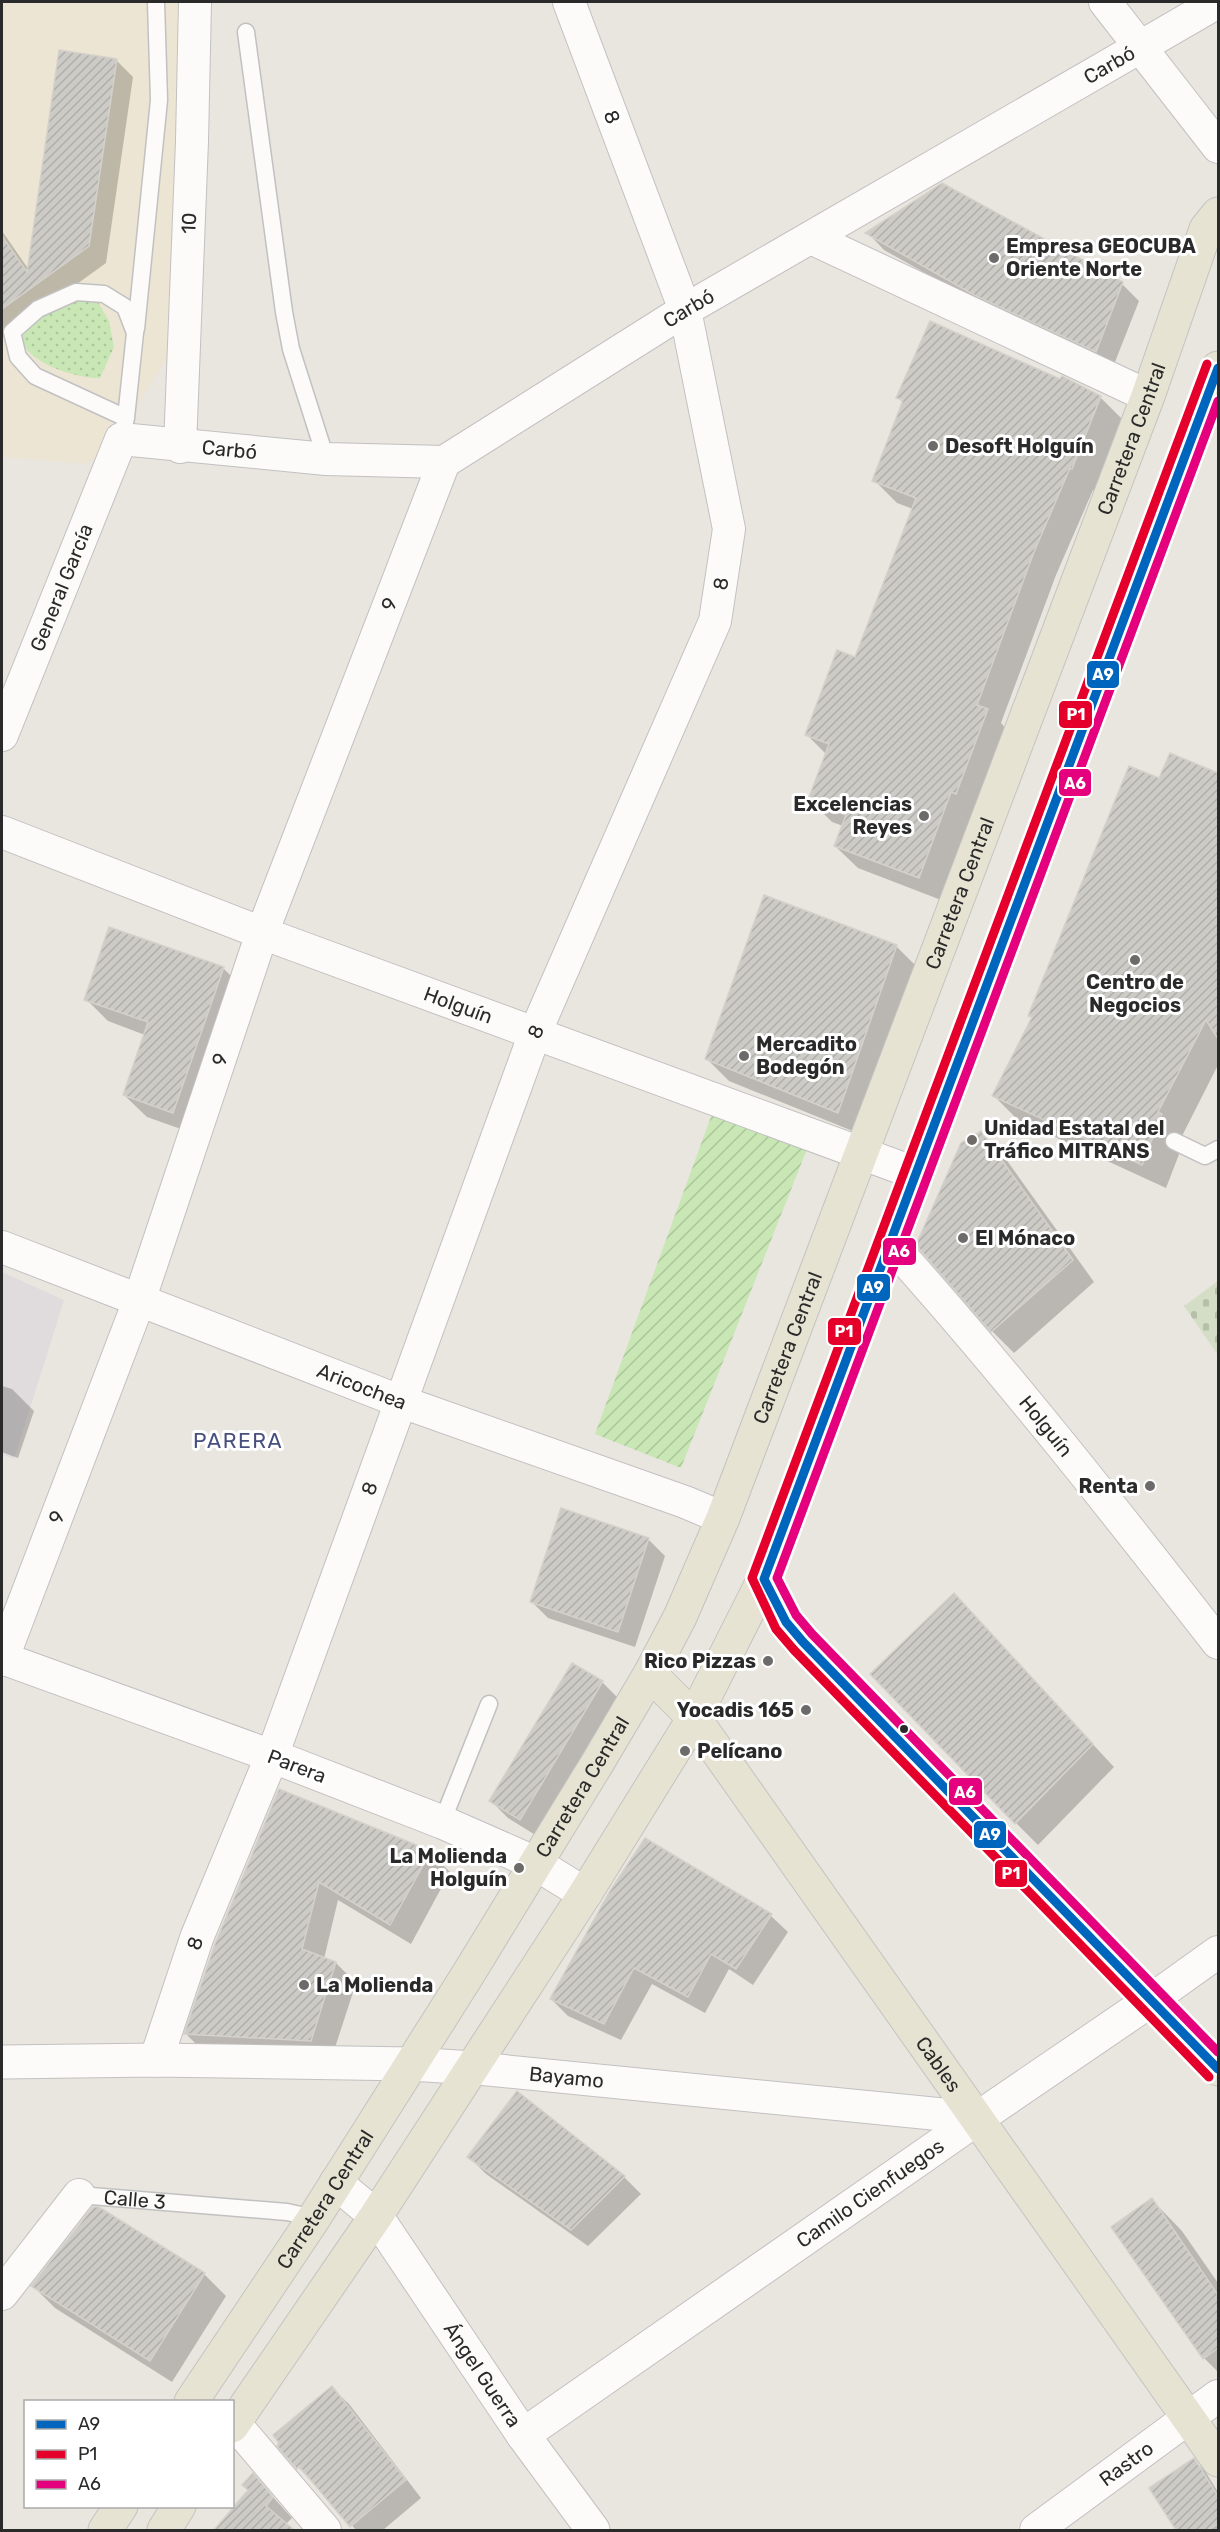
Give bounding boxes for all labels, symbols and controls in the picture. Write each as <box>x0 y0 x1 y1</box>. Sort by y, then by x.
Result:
street label: Carbó <box>1079 41 1139 89</box>
street label: 8 <box>599 107 625 127</box>
street label: 10 <box>176 212 201 234</box>
place label: Empresa GEOCUBA Oriente Norte <box>1006 234 1196 281</box>
marker: Empresa GEOCUBA Oriente Norte <box>987 251 1001 265</box>
street label: Carbó <box>659 284 718 333</box>
street label: Carretera Central <box>1092 360 1171 518</box>
place label: Desoft Holguín <box>945 434 1094 458</box>
street label: Carbó <box>201 435 258 464</box>
marker: Desoft Holguín <box>926 439 940 453</box>
street label: General García <box>25 520 98 655</box>
street label: 8 <box>708 576 734 592</box>
street label: 9 <box>376 594 402 614</box>
line badge: A9 <box>1086 660 1120 689</box>
text: A9 <box>1092 665 1114 684</box>
line badge: P1 <box>1058 700 1093 729</box>
text: P1 <box>1067 705 1085 724</box>
line badge: A6 <box>1058 768 1092 797</box>
text: A6 <box>1064 774 1086 793</box>
place label: Excelencias Reyes <box>793 792 912 839</box>
marker: Excelencias Reyes <box>917 809 931 823</box>
street label: Carretera Central <box>920 814 999 973</box>
marker: Centro de Negocios <box>1128 953 1142 967</box>
place label: Centro de Negocios <box>1086 970 1184 1017</box>
street label: Holguín <box>420 982 496 1029</box>
street label: 8 <box>522 1021 549 1042</box>
place label: Mercadito Bodegón <box>756 1032 857 1079</box>
marker: Mercadito Bodegón <box>737 1049 751 1063</box>
street label: 9 <box>206 1050 233 1069</box>
place label: Unidad Estatal del Tráfico MITRANS <box>984 1116 1165 1163</box>
marker: Unidad Estatal del Tráfico MITRANS <box>965 1133 979 1147</box>
place label: El Mónaco <box>975 1226 1075 1250</box>
marker: El Mónaco <box>956 1231 970 1245</box>
line badge: A6 <box>882 1237 917 1266</box>
text: A6 <box>888 1242 910 1261</box>
street label: Carretera Central <box>748 1269 827 1427</box>
line badge: A9 <box>856 1273 891 1302</box>
text: A9 <box>862 1278 884 1297</box>
line badge: P1 <box>827 1317 862 1346</box>
text: P1 <box>835 1322 853 1341</box>
street label: Aricochea <box>314 1358 410 1415</box>
street label: Holguín <box>1014 1391 1078 1461</box>
district label: PARERA <box>193 1428 283 1453</box>
place label: Renta <box>1079 1474 1138 1498</box>
street label: 8 <box>356 1478 383 1498</box>
marker: Renta <box>1143 1479 1157 1493</box>
street label: 9 <box>43 1507 70 1527</box>
place label: Rico Pizzas <box>644 1649 756 1673</box>
marker: Rico Pizzas <box>761 1654 775 1668</box>
place label: Yocadis 165 <box>677 1698 794 1722</box>
marker: Yocadis 165 <box>799 1703 813 1717</box>
street label: Carretera Central <box>530 1712 634 1862</box>
unlabelled marker <box>898 1723 910 1735</box>
place label: Pelícano <box>697 1739 782 1763</box>
street label: Parera <box>264 1744 330 1788</box>
marker: Pelícano <box>678 1744 692 1758</box>
line badge: A6 <box>948 1777 983 1806</box>
text: A6 <box>954 1783 976 1802</box>
line badge: A9 <box>973 1820 1007 1849</box>
text: A9 <box>979 1825 1001 1844</box>
place label: La Molienda Holguín <box>390 1844 507 1891</box>
line badge: P1 <box>994 1859 1028 1888</box>
marker: La Molienda Holguín <box>512 1861 526 1875</box>
text: P1 <box>1002 1864 1020 1883</box>
street label: 8 <box>181 1933 208 1953</box>
place label: La Molienda <box>316 1973 433 1997</box>
marker: La Molienda <box>297 1978 311 1992</box>
street label: Cables <box>911 2032 966 2097</box>
street label: Bayamo <box>528 2062 605 2093</box>
street label: Carretera Central <box>271 2125 379 2273</box>
street label: Camilo Cienfuegos <box>792 2134 948 2253</box>
street label: Calle 3 <box>103 2185 167 2214</box>
street label: Ángel Guerra <box>439 2318 526 2432</box>
legend <box>24 2400 234 2508</box>
text: A9 <box>78 2413 100 2435</box>
street label: Rastro <box>1094 2436 1158 2491</box>
text: P1 <box>78 2443 97 2465</box>
text: A6 <box>78 2473 101 2495</box>

